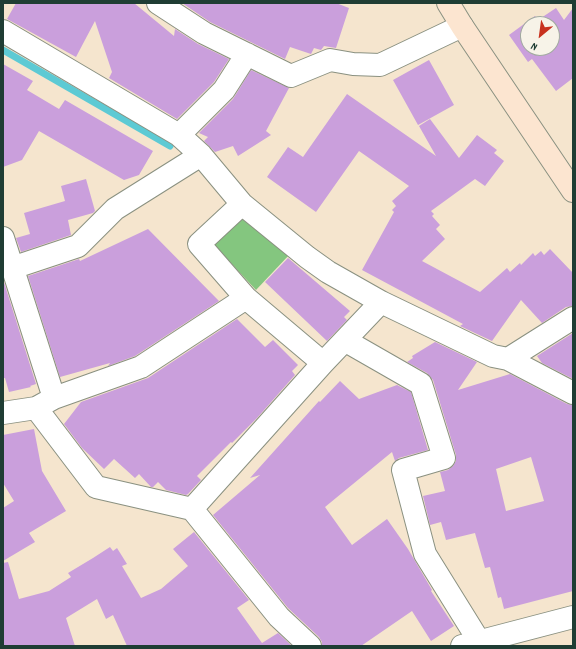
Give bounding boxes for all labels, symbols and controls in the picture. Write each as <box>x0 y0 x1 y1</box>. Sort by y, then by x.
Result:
north arrow <box>520 16 560 56</box>
text: N <box>528 37 541 54</box>

